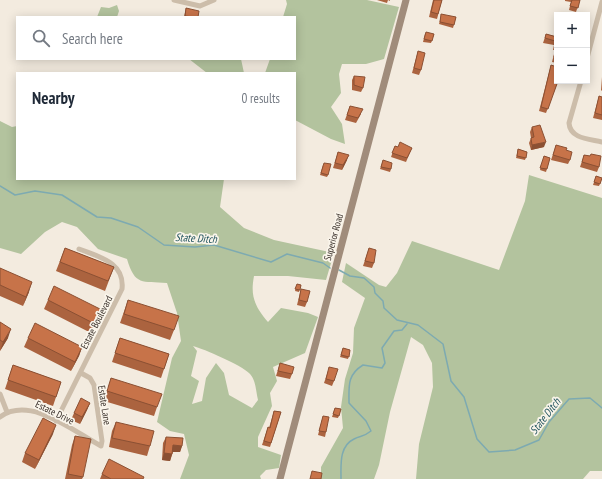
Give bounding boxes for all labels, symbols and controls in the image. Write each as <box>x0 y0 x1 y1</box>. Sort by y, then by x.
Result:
map controls <box>554 12 590 84</box>
button: + <box>554 12 590 48</box>
search box <box>16 16 296 60</box>
icon: search <box>30 27 52 49</box>
text: Search here <box>62 29 123 48</box>
button: − <box>554 48 590 84</box>
text: Nearby <box>32 87 75 109</box>
text: 0 results <box>241 90 280 107</box>
street label: Superior Road <box>321 212 346 262</box>
water label: State Ditch <box>175 230 218 246</box>
street label: Estate Boulevard <box>77 293 115 351</box>
street label: Estate Lane <box>95 384 114 426</box>
water label: State Ditch <box>527 394 564 437</box>
street label: Estate Drive <box>33 398 76 427</box>

